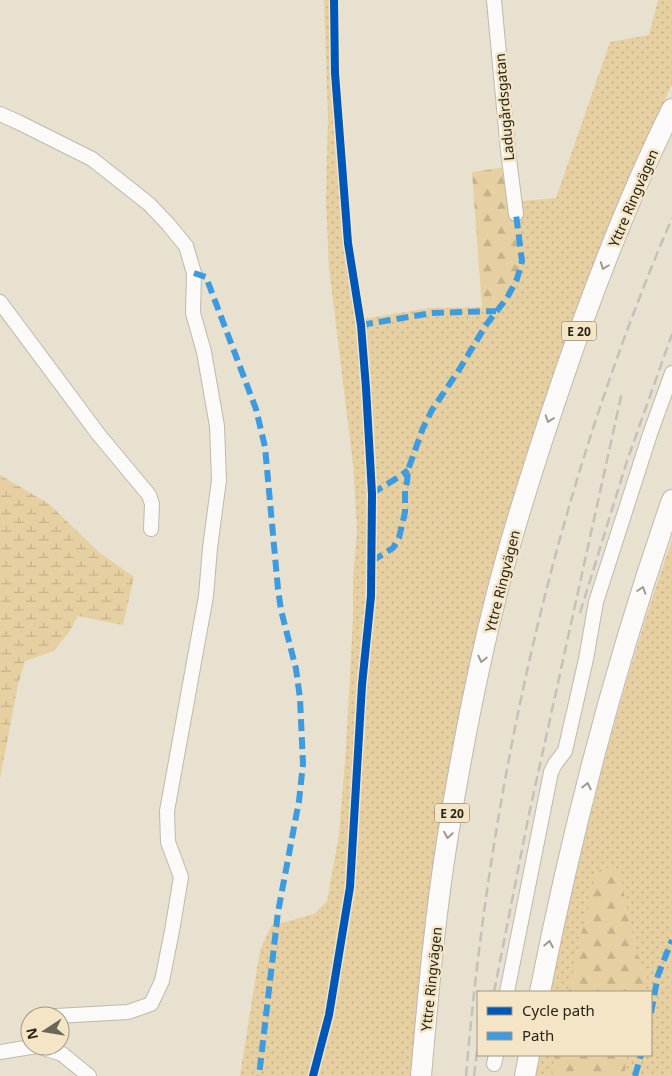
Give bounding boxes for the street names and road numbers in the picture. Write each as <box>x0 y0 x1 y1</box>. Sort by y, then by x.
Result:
street label: Ladugårdsgatan <box>490 52 518 162</box>
street label: Yttre Ringvägen <box>604 146 662 250</box>
road number: E 20 <box>562 322 596 341</box>
street label: Yttre Ringvägen <box>480 528 524 634</box>
road number: E 20 <box>434 804 470 822</box>
street label: Yttre Ringvägen <box>416 926 446 1032</box>

